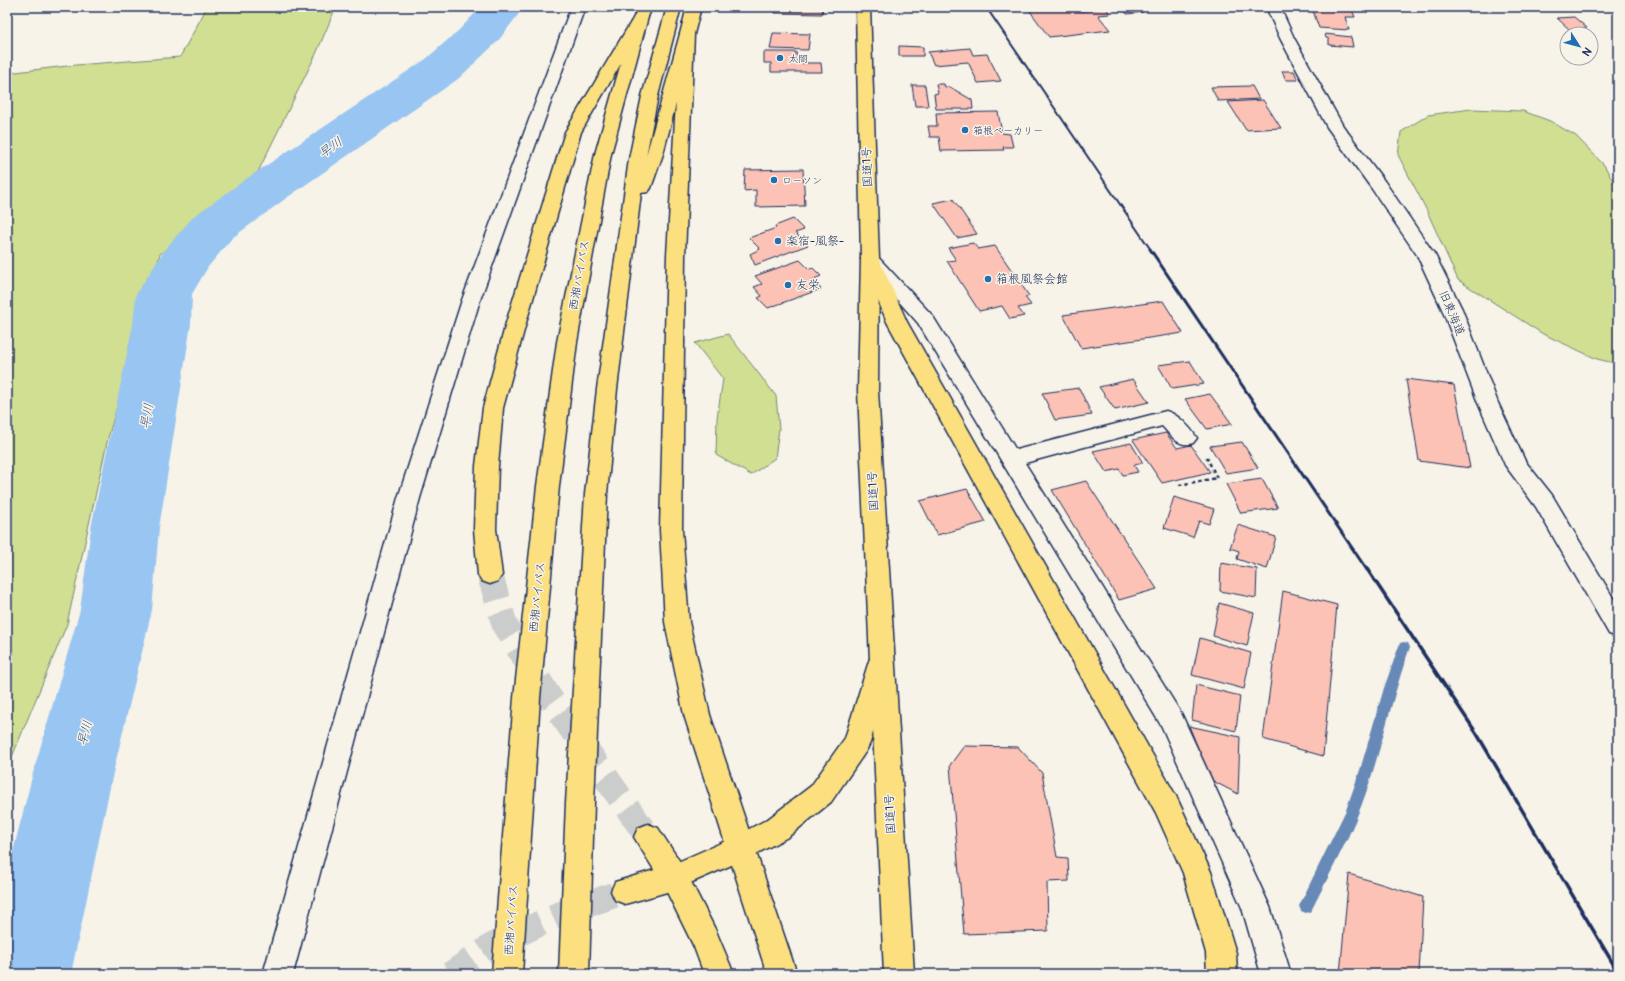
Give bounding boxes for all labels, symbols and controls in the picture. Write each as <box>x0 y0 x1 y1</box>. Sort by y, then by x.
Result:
north arrow <box>1559 26 1599 66</box>
text: N <box>1579 45 1594 59</box>
marker: 太閤 <box>775 53 785 63</box>
place label: 太閤 <box>788 53 808 65</box>
marker: 箱根ベーカリー <box>960 125 970 135</box>
place label: 箱根ベーカリー <box>973 125 1043 137</box>
water label: 早川 <box>315 134 346 162</box>
street label: 国道1号 <box>859 146 876 188</box>
marker: ローソン <box>769 175 779 185</box>
place label: ローソン <box>782 175 822 187</box>
place label: 楽宿-風祭- <box>786 234 844 249</box>
marker: 楽宿-風祭- <box>773 236 783 246</box>
street label: 西湘バイパス <box>566 238 593 312</box>
place label: 箱根風祭会館 <box>996 272 1068 287</box>
marker: 箱根風祭会館 <box>983 274 993 284</box>
place label: 友栄 <box>796 278 820 293</box>
marker: 友栄 <box>783 280 793 290</box>
street label: 旧東海道 <box>1435 288 1468 338</box>
water label: 早川 <box>137 402 157 430</box>
street label: 国道1号 <box>865 470 882 512</box>
street label: 西湘バイパス <box>526 561 549 634</box>
water label: 早川 <box>74 719 96 748</box>
street label: 国道1号 <box>882 793 899 835</box>
street label: 西湘バイパス <box>502 884 521 956</box>

